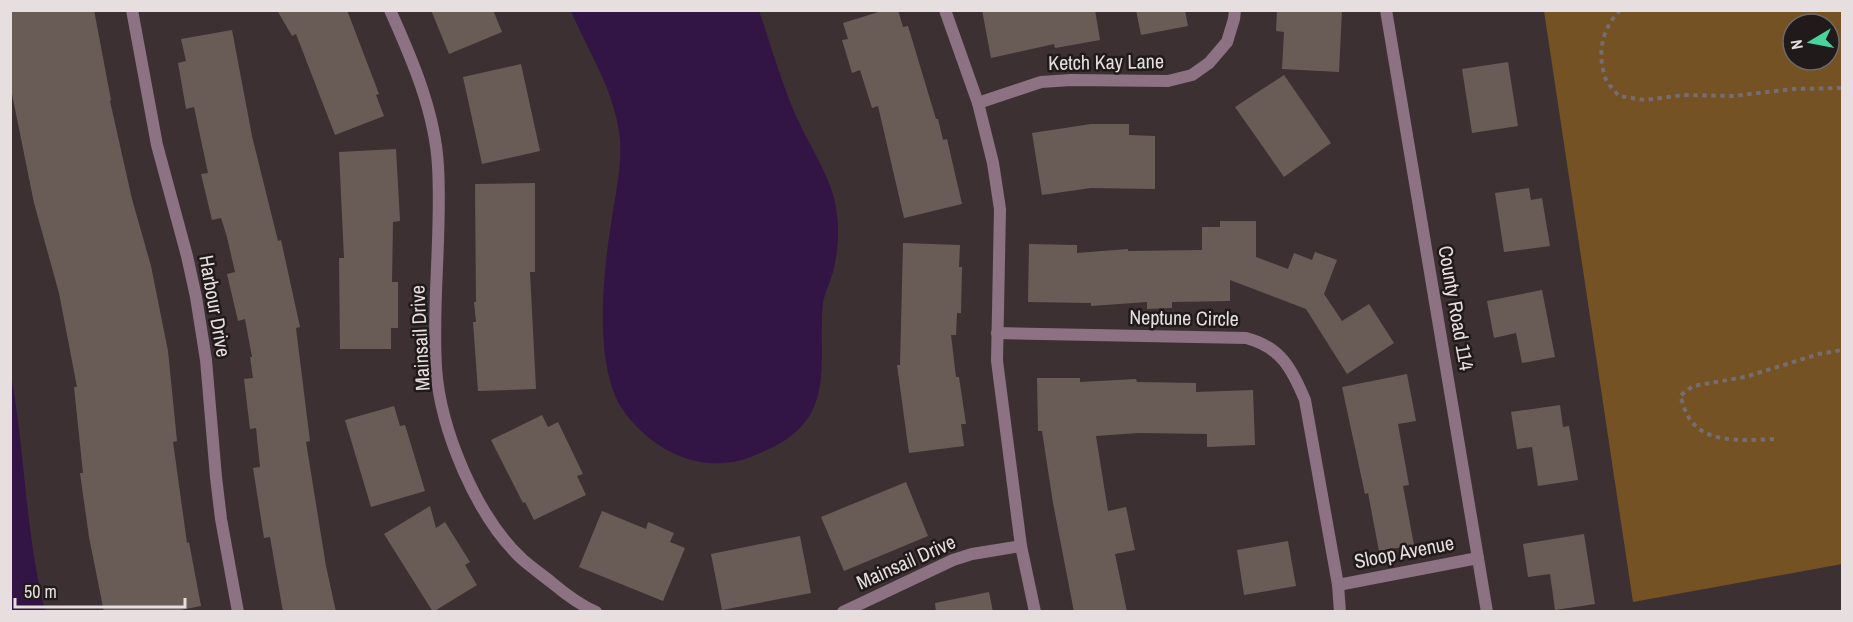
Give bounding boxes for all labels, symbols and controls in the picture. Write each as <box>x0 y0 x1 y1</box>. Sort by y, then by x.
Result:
north arrow <box>1781 12 1841 72</box>
text: N <box>1785 38 1808 51</box>
street label: Ketch Kay Lane <box>1048 47 1164 76</box>
street label: County Road 114 <box>1432 243 1481 373</box>
street label: Harbour Drive <box>193 253 238 359</box>
street label: Mainsail Drive <box>403 285 436 392</box>
street label: Neptune Circle <box>1129 303 1239 332</box>
street label: Mainsail Drive <box>852 528 960 595</box>
street label: Sloop Avenue <box>1352 529 1456 574</box>
scale bar <box>15 571 184 609</box>
text: 50 m <box>24 579 57 604</box>

